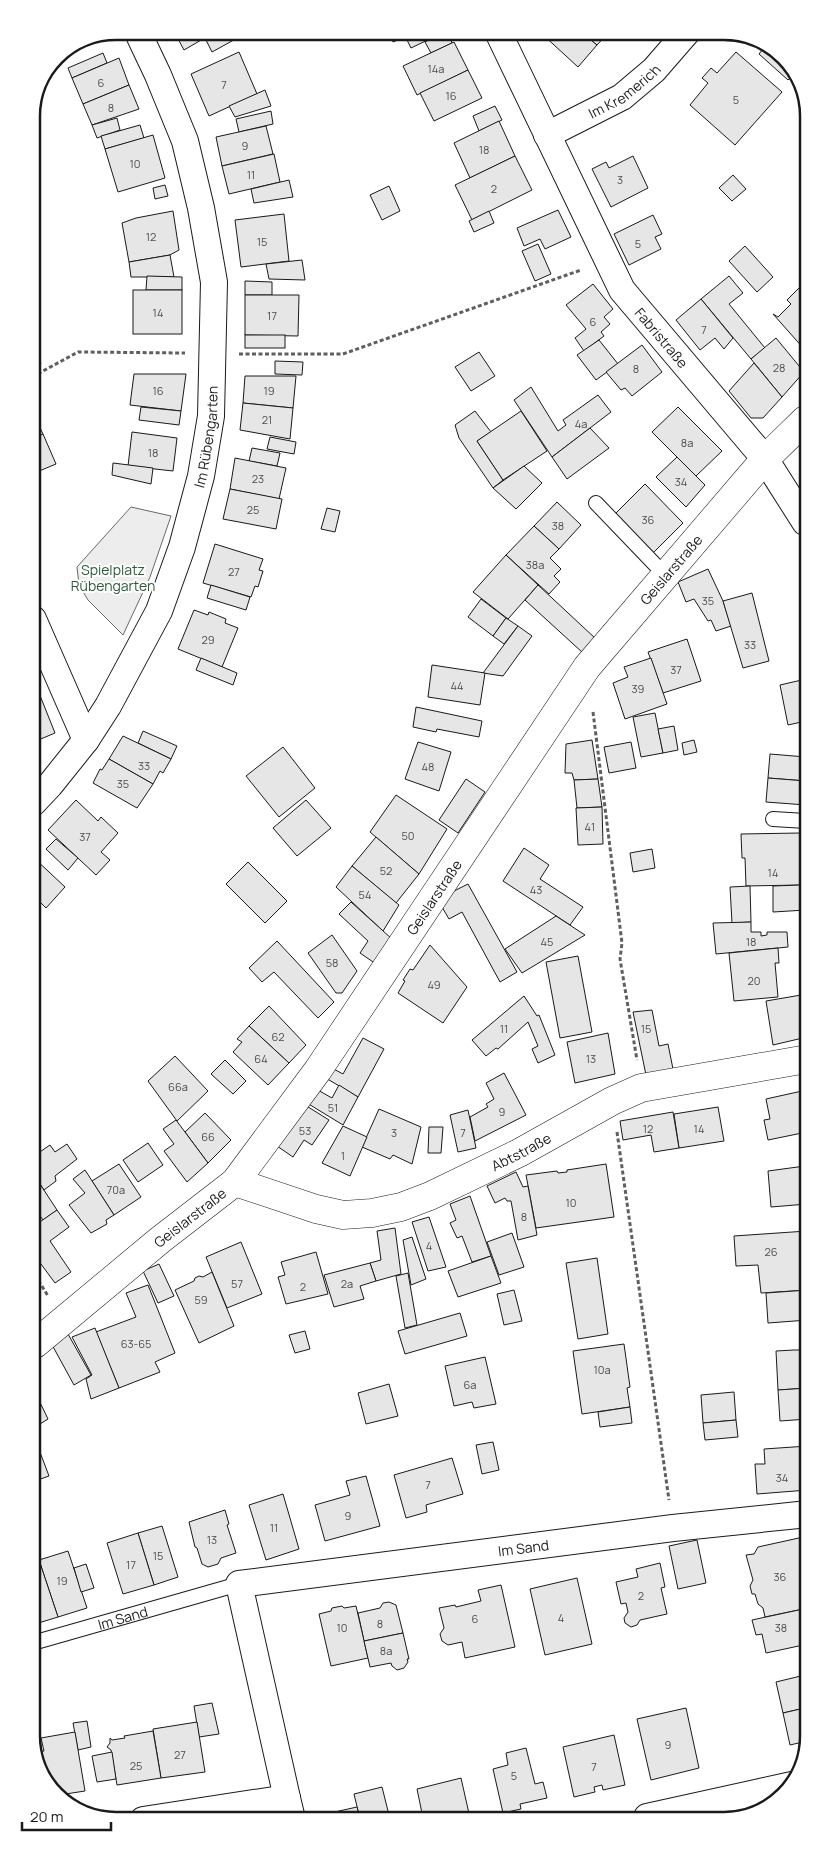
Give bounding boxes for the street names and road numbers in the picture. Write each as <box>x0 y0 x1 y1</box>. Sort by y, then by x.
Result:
street label: Im Kremerich <box>585 60 664 122</box>
street label: Fabristraße <box>631 303 693 371</box>
street label: Im Rübengarten <box>189 386 221 490</box>
street label: Geislarstraße <box>635 530 706 608</box>
street label: Geislarstraße <box>402 856 466 938</box>
street label: Abtstraße <box>488 1128 554 1175</box>
street label: Geislarstraße <box>149 1183 230 1251</box>
street label: Im Sand <box>497 1535 550 1560</box>
street label: Im Sand <box>95 1601 150 1633</box>

